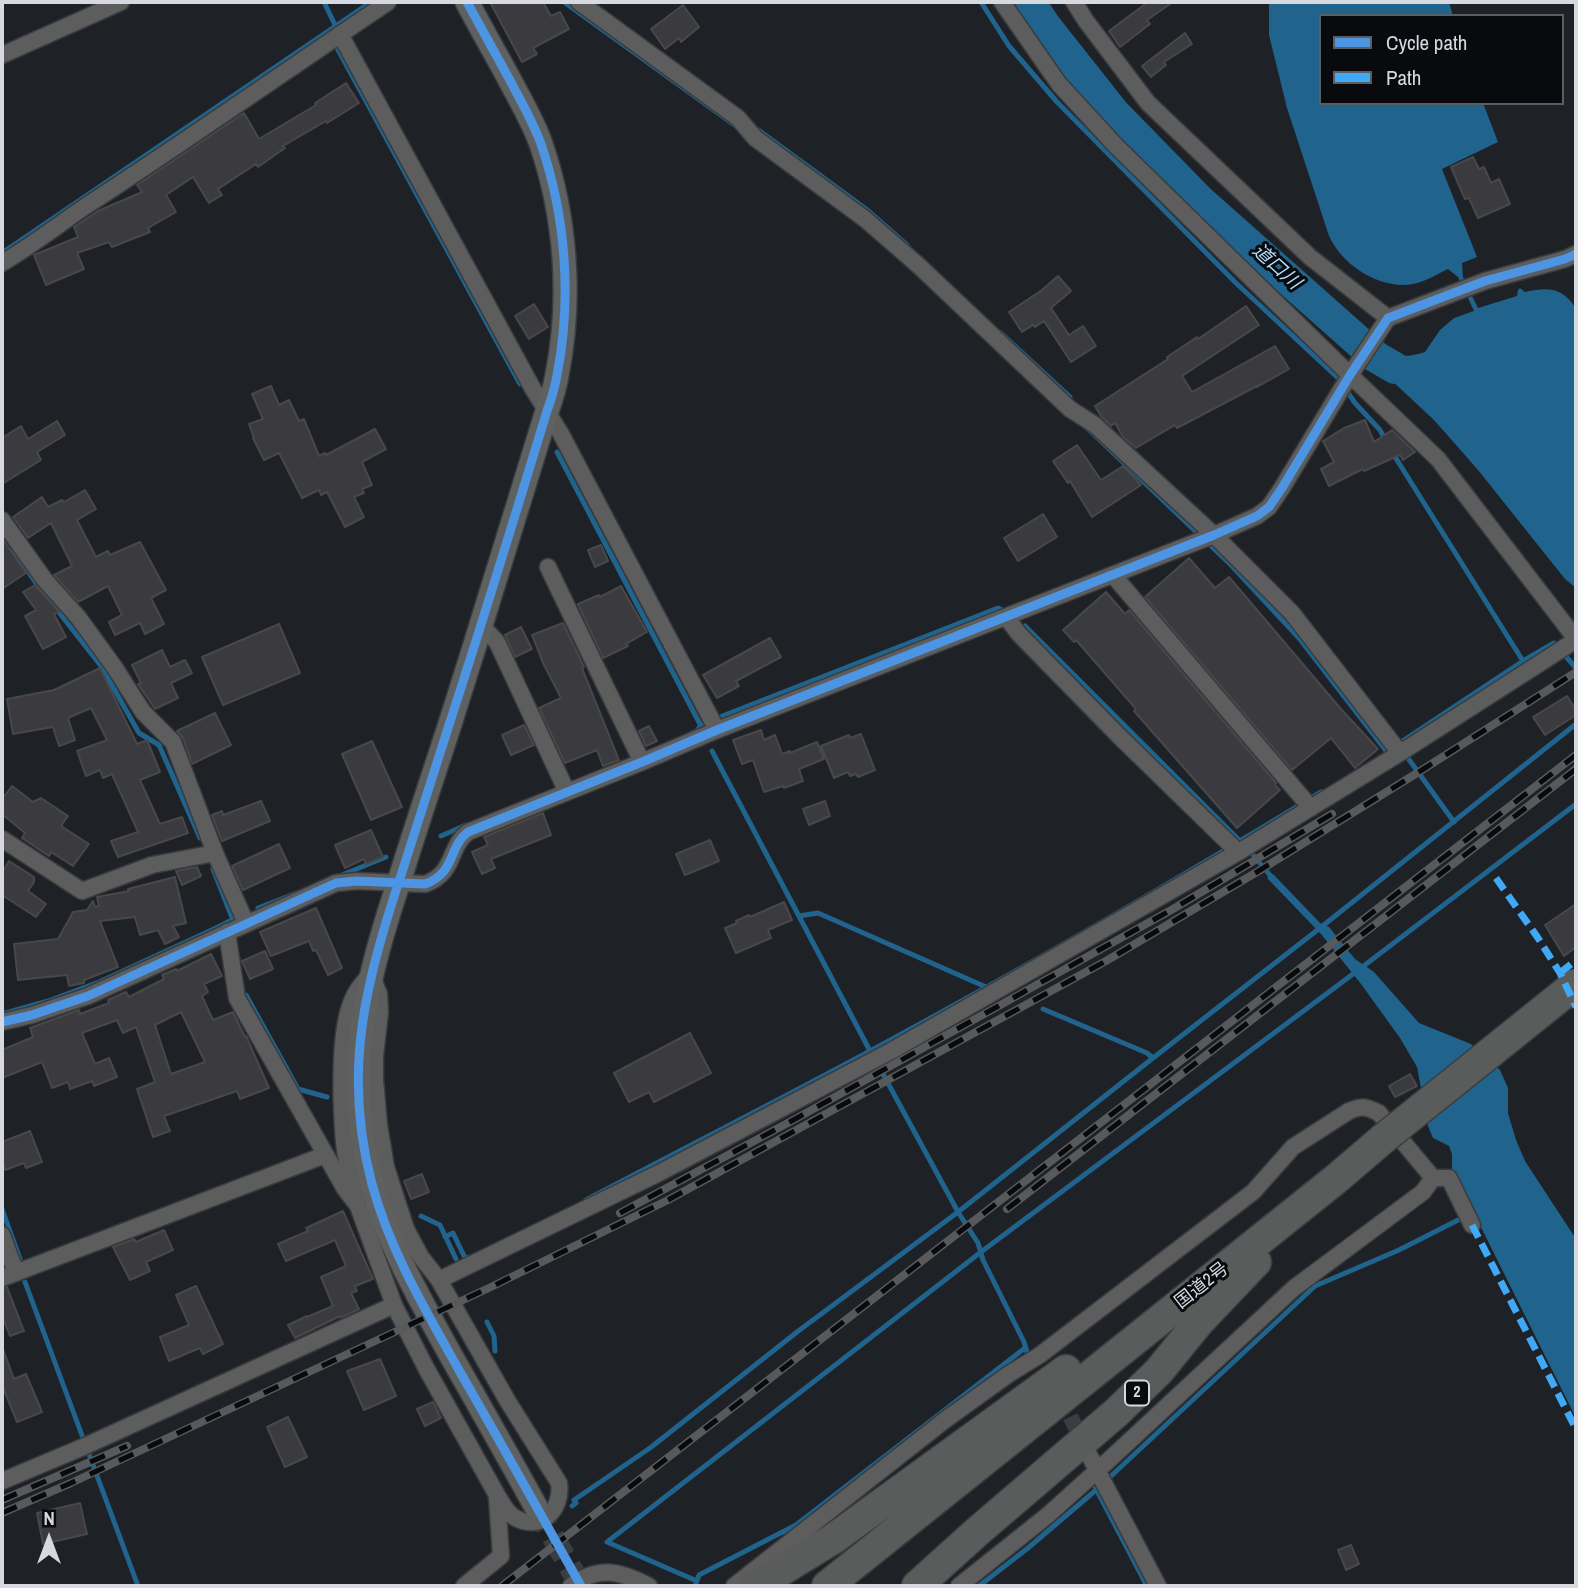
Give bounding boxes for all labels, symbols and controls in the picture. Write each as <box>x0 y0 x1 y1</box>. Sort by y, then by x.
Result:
legend <box>1319 14 1564 105</box>
text: Cycle path <box>1386 28 1467 57</box>
text: Path <box>1386 63 1421 92</box>
water label: 道口川 <box>1247 239 1305 295</box>
street label: 国道2号 <box>1171 1258 1233 1314</box>
road number: 2 <box>1125 1380 1149 1406</box>
north arrow <box>14 1504 84 1574</box>
text: N <box>43 1505 55 1531</box>

